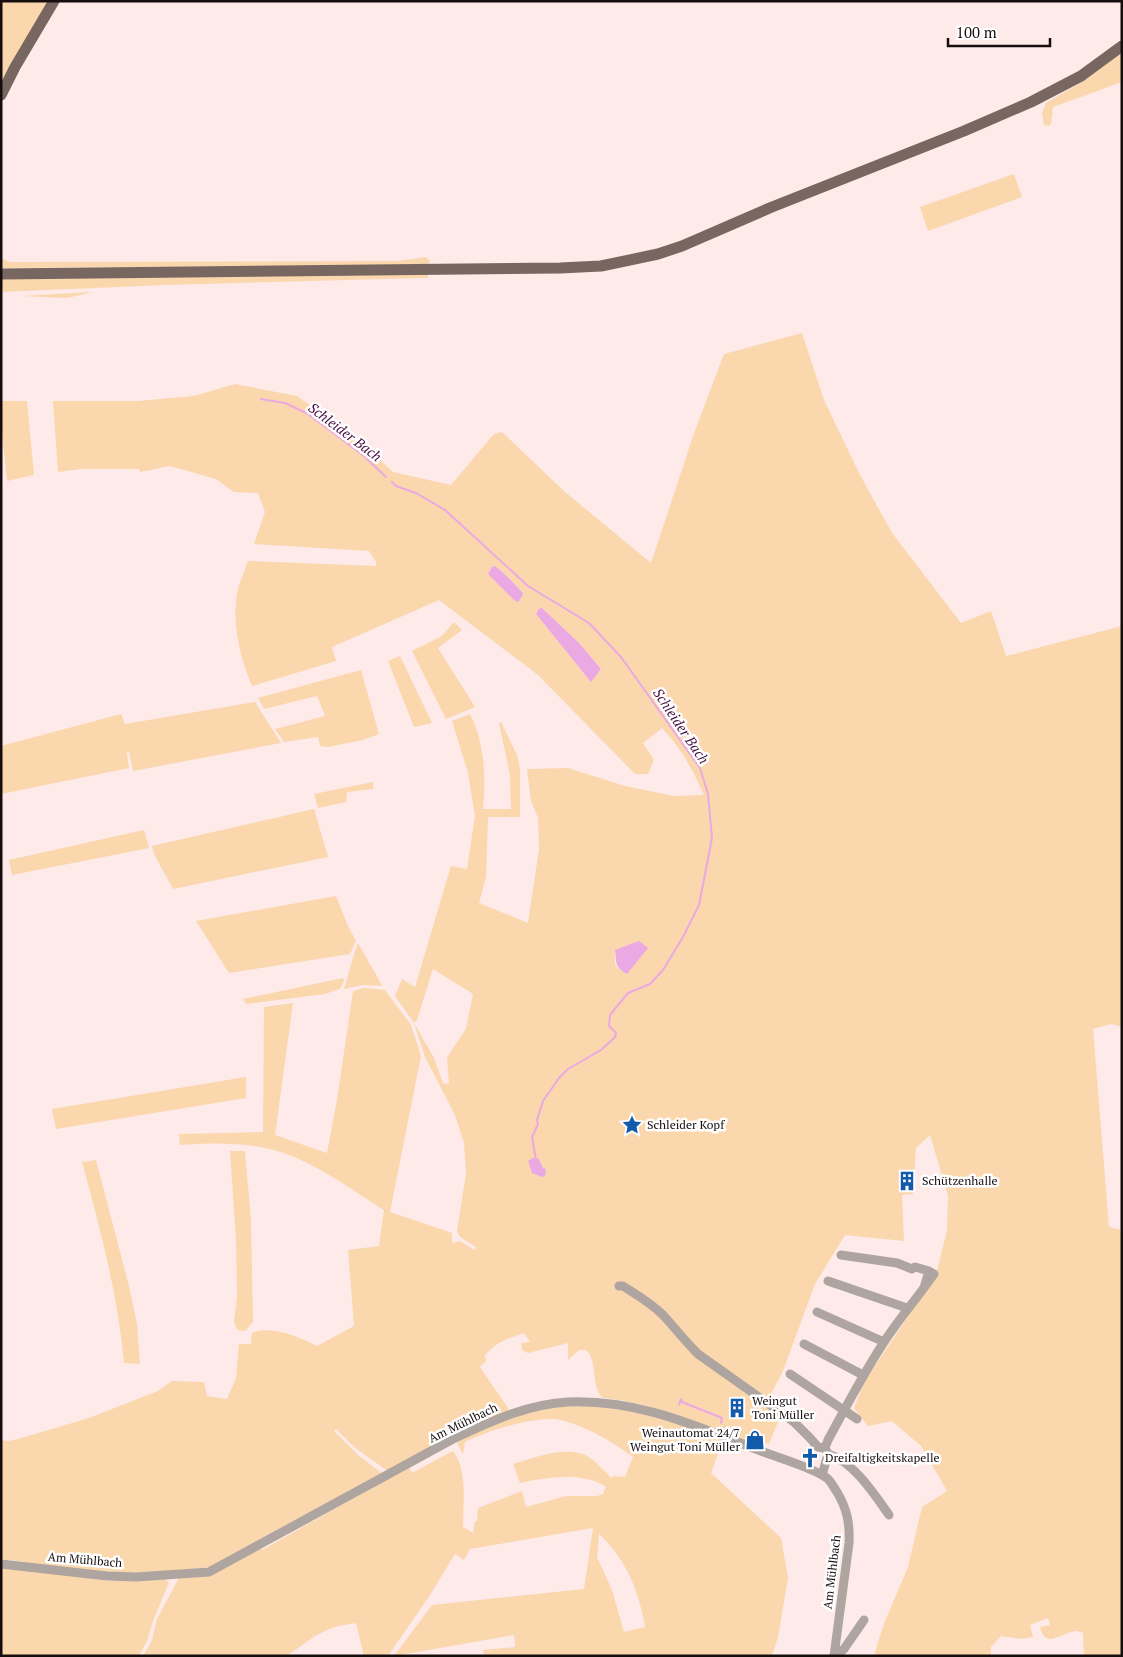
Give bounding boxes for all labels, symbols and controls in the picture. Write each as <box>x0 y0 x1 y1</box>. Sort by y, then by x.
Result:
scale bar <box>948 15 1050 47</box>
text: 100 m <box>956 22 997 42</box>
water label: Schleider Bach <box>305 398 386 465</box>
water label: Schleider Bach <box>649 684 714 767</box>
place icon: Schleider Kopf <box>621 1114 643 1136</box>
place label: Schleider Kopf <box>647 1117 725 1132</box>
building icon: Schützenhalle <box>896 1170 918 1192</box>
place label: Schützenhalle <box>922 1173 998 1188</box>
place label: Weingut Toni Müller <box>752 1393 815 1422</box>
building icon: Weingut Toni Müller <box>726 1397 748 1419</box>
street label: Am Mühlbach <box>426 1399 500 1446</box>
place label: Weinautomat 24/7 Weingut Toni Müller <box>630 1425 740 1454</box>
shop icon: Weinautomat 24/7 Weingut Toni Müller <box>744 1429 766 1451</box>
church icon: Dreifaltigkeitskapelle <box>799 1447 821 1469</box>
place label: Dreifaltigkeitskapelle <box>825 1450 940 1465</box>
street label: Am Mühlbach <box>820 1534 843 1610</box>
street label: Am Mühlbach <box>47 1549 123 1570</box>

